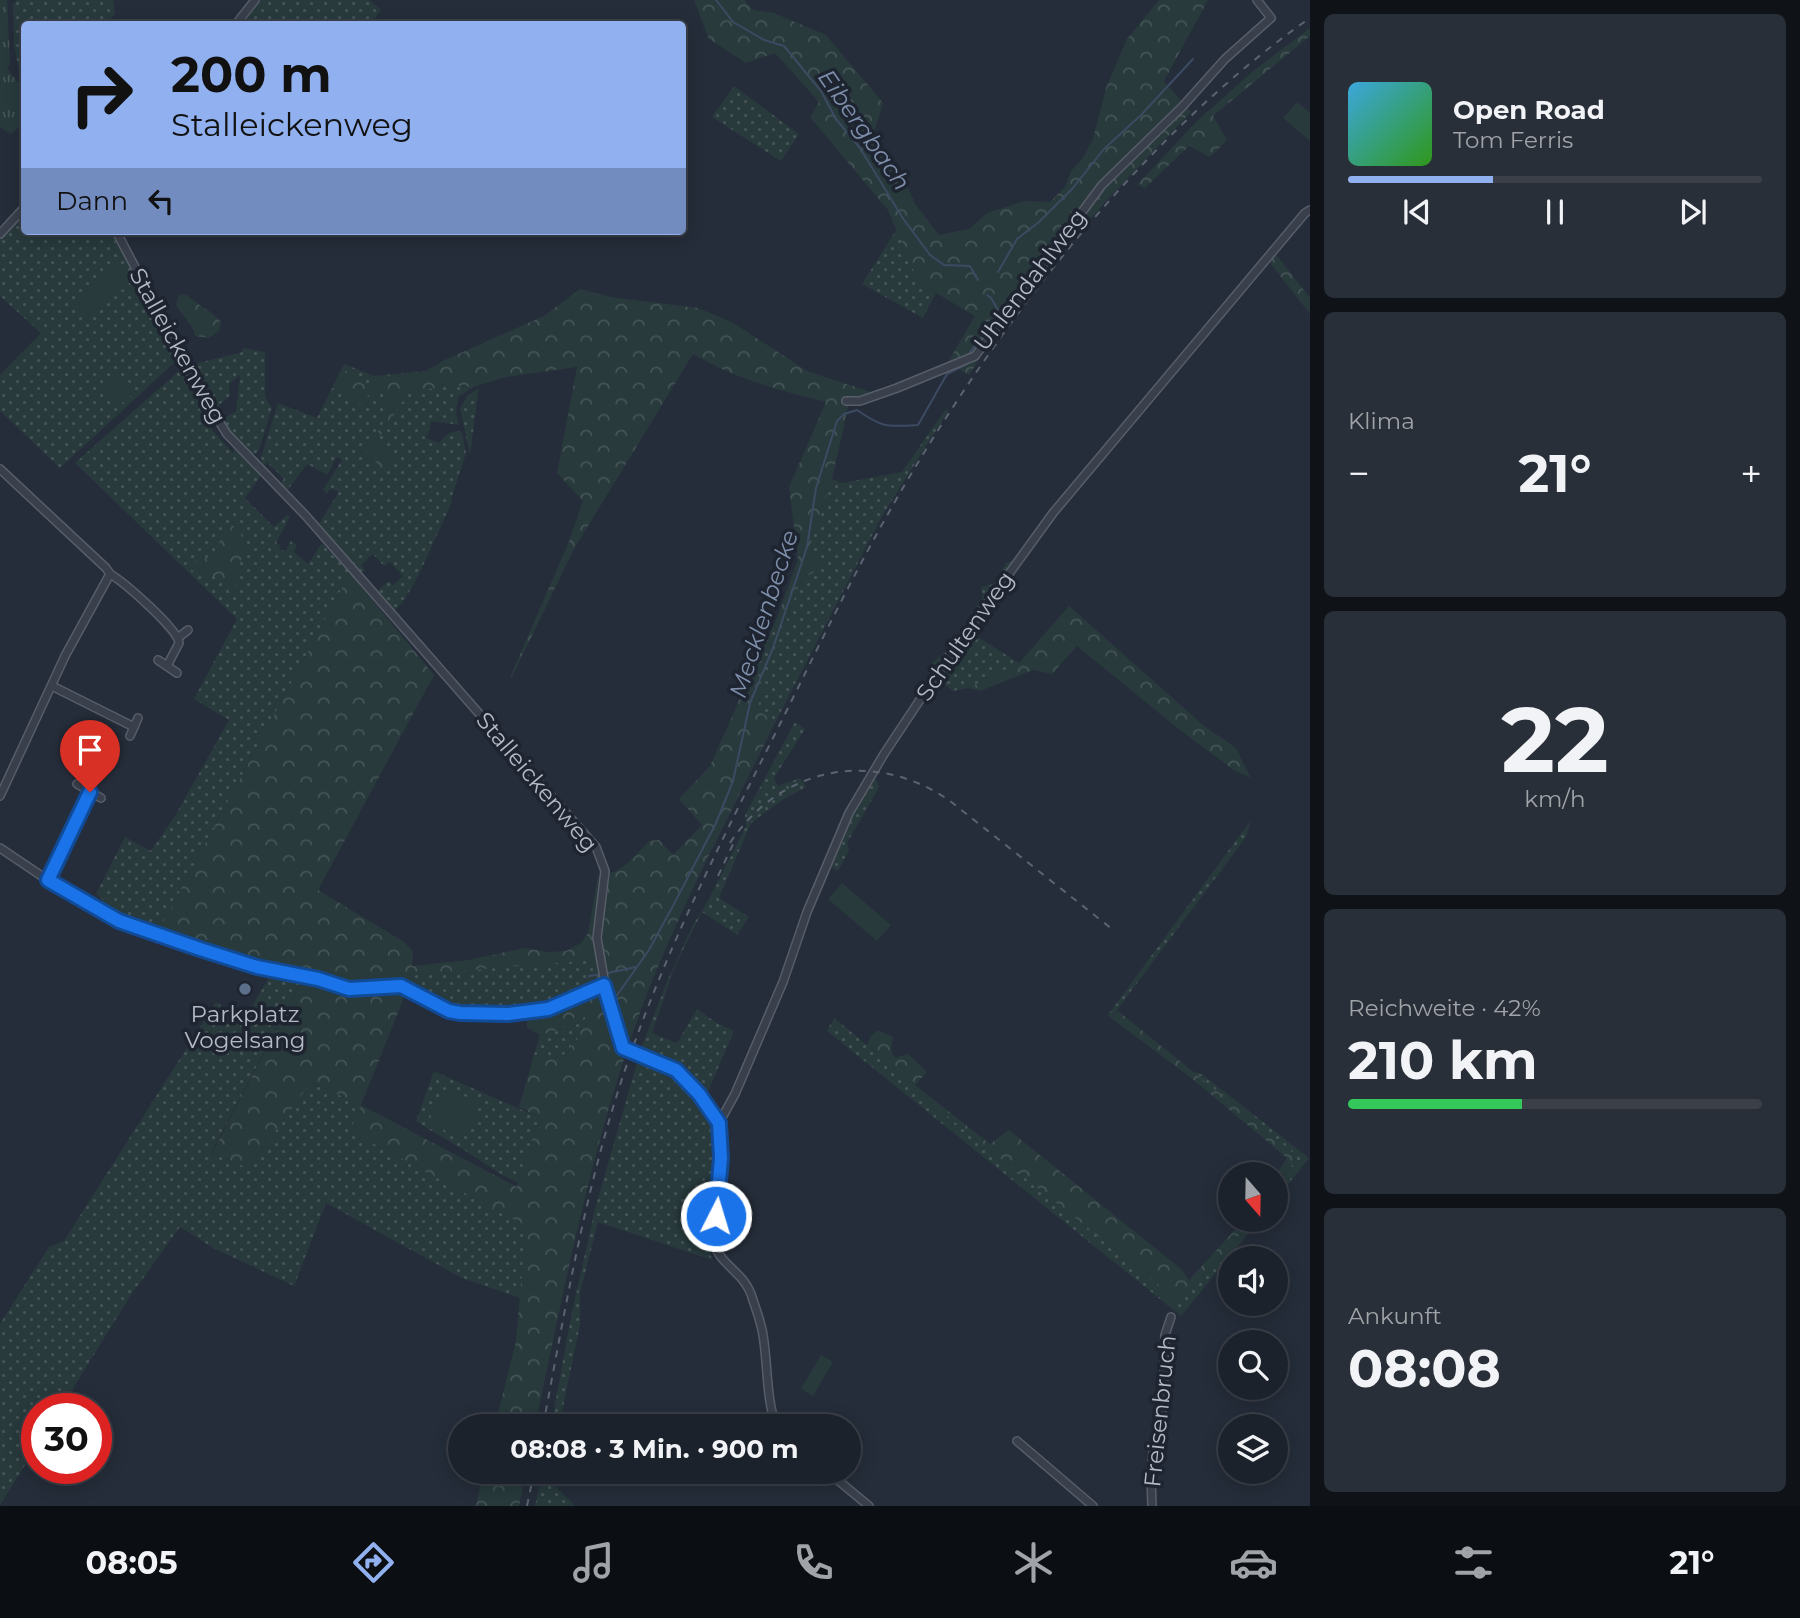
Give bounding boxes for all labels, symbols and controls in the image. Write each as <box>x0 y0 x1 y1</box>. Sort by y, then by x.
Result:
text: 200 m <box>171 45 332 104</box>
icon: right <box>56 49 147 140</box>
water label: Eibergbach <box>812 64 917 196</box>
text: Open Road <box>1453 94 1605 126</box>
text: Stalleickenweg <box>171 105 413 144</box>
text: Tom Ferris <box>1453 126 1573 154</box>
icon: left <box>142 182 180 220</box>
text: Dann <box>56 185 128 217</box>
icon: previous <box>1398 193 1436 231</box>
icon: pause <box>1536 193 1574 231</box>
icon: next <box>1674 193 1712 231</box>
street label: Uhlendahlweg <box>968 204 1092 356</box>
street label: Stalleickenweg <box>124 263 232 429</box>
text: Klima <box>1348 407 1415 435</box>
text: 21° <box>1519 442 1591 505</box>
text: − <box>1348 450 1370 497</box>
text: + <box>1740 450 1762 497</box>
water label: Mecklenbecke <box>723 526 804 701</box>
street label: Schultenweg <box>910 566 1020 706</box>
text: 22 <box>1501 684 1609 795</box>
street label: Stalleickenweg <box>470 706 604 858</box>
pin <box>60 720 120 792</box>
icon: arrive <box>71 731 109 769</box>
text: km/h <box>1524 785 1586 813</box>
marker: Parkplatz Vogelsang <box>237 981 253 997</box>
text: Reichweite · 42% <box>1348 994 1541 1022</box>
place label: Parkplatz Vogelsang <box>184 1000 306 1054</box>
text: 210 km <box>1348 1029 1538 1092</box>
north arrow <box>1218 1162 1288 1232</box>
map controls <box>1218 1162 1288 1484</box>
position arrow <box>679 1179 753 1253</box>
button: sound <box>1218 1246 1288 1316</box>
text: Ankunft <box>1348 1302 1442 1330</box>
button: search <box>1218 1330 1288 1400</box>
street label: Freisenbruch <box>1138 1334 1182 1488</box>
text: 08:08 <box>1348 1337 1501 1400</box>
speed limit sign: 30 <box>21 1393 112 1484</box>
button: layers <box>1218 1414 1288 1484</box>
text: 08:08 · 3 Min. · 900 m <box>510 1433 799 1465</box>
icon: directions <box>349 1538 398 1587</box>
icon: music <box>569 1538 618 1587</box>
icon: phone <box>789 1538 838 1587</box>
icon: climate <box>1009 1538 1058 1587</box>
icon: car <box>1229 1538 1278 1587</box>
icon: filters <box>1449 1538 1498 1587</box>
text: 08:05 <box>86 1543 178 1582</box>
text: 21° <box>1670 1543 1714 1582</box>

